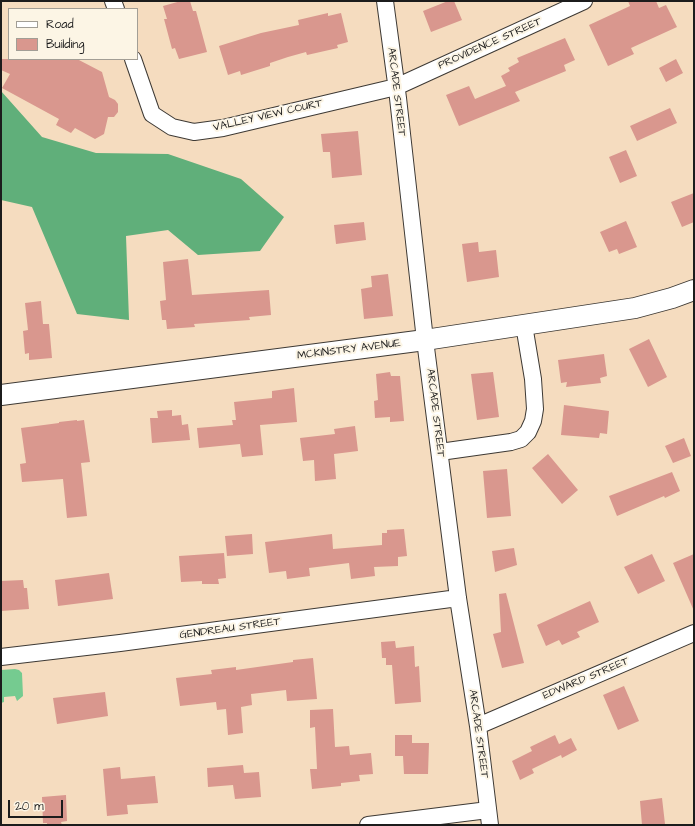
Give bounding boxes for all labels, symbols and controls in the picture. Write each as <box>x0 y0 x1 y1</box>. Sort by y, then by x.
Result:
legend <box>8 8 138 60</box>
street label: PROVIDENCE STREET <box>436 15 544 73</box>
text: Road <box>46 16 74 33</box>
text: Building <box>46 36 84 53</box>
street label: ARCADE STREET <box>384 47 408 137</box>
street label: VALLEY VIEW COURT <box>212 97 324 135</box>
street label: MCKINSTRY AVENUE <box>296 337 402 363</box>
street label: ARCADE STREET <box>423 368 447 458</box>
street label: GENDREAU STREET <box>179 615 281 643</box>
street label: EDWARD STREET <box>541 655 631 703</box>
street label: ARCADE STREET <box>465 689 491 779</box>
scale bar <box>10 792 65 818</box>
text: 20 m <box>15 798 44 815</box>

